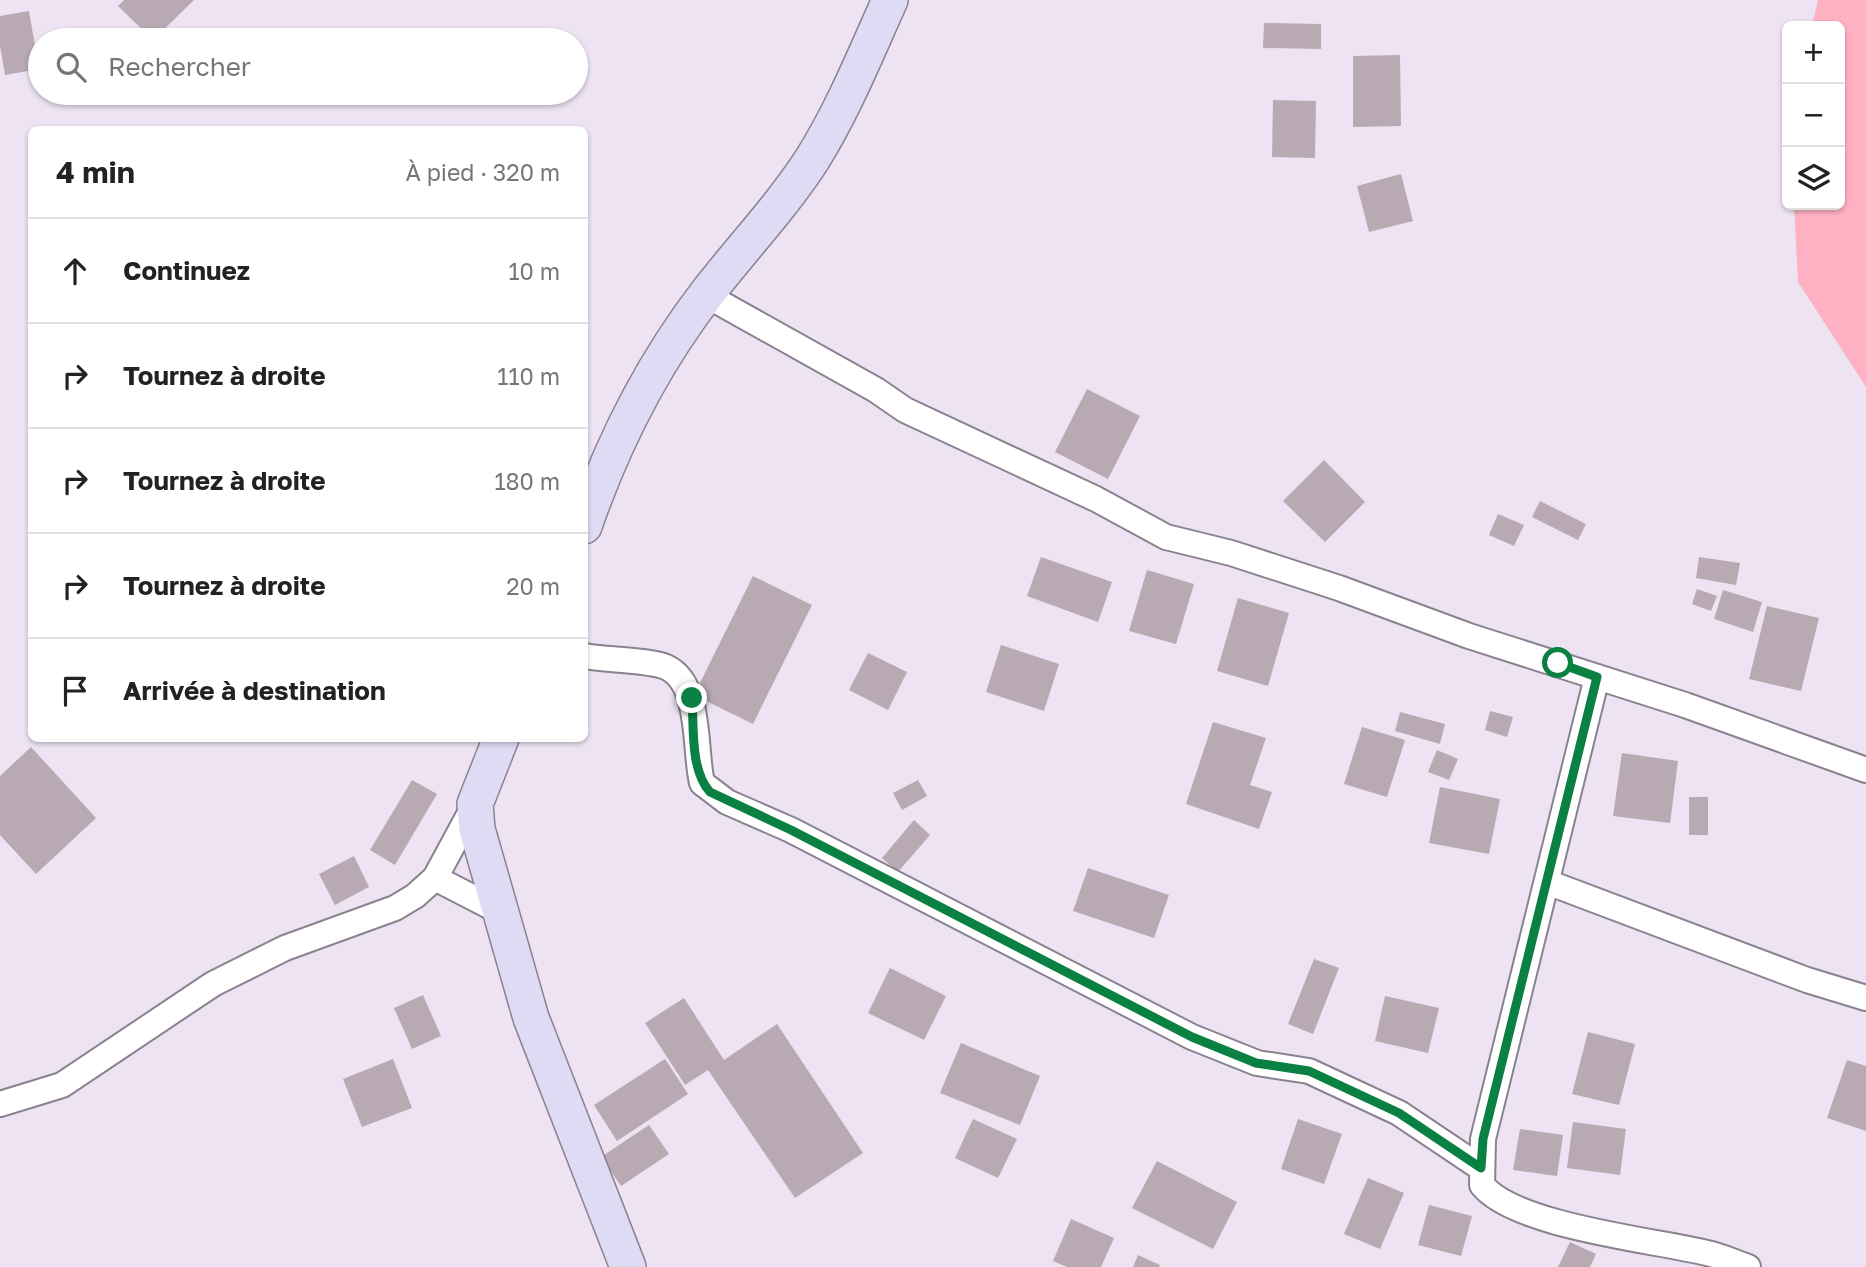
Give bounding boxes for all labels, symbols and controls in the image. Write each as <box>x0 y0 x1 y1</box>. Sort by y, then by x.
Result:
map controls <box>1782 21 1845 210</box>
button: + <box>1782 21 1845 84</box>
search box <box>28 28 588 105</box>
icon: search <box>52 48 90 86</box>
text: Rechercher <box>108 51 251 82</box>
button: − <box>1782 84 1845 147</box>
button: layers <box>1782 147 1845 210</box>
text: 4 min <box>56 154 135 190</box>
text: À pied · 320 m <box>405 158 560 186</box>
icon: ahead <box>56 252 94 290</box>
text: Continuez <box>123 255 250 286</box>
text: 10 m <box>508 257 560 285</box>
icon: right <box>56 357 94 395</box>
text: Tournez à droite <box>123 360 326 391</box>
text: 110 m <box>497 362 560 390</box>
icon: right <box>56 462 94 500</box>
text: Tournez à droite <box>123 465 326 496</box>
text: 180 m <box>494 467 560 495</box>
icon: right <box>56 567 94 605</box>
text: Tournez à droite <box>123 570 326 601</box>
text: 20 m <box>506 572 560 600</box>
route start <box>1542 647 1573 678</box>
icon: arrive <box>56 672 94 710</box>
text: Arrivée à destination <box>123 675 386 706</box>
route end <box>676 682 707 713</box>

